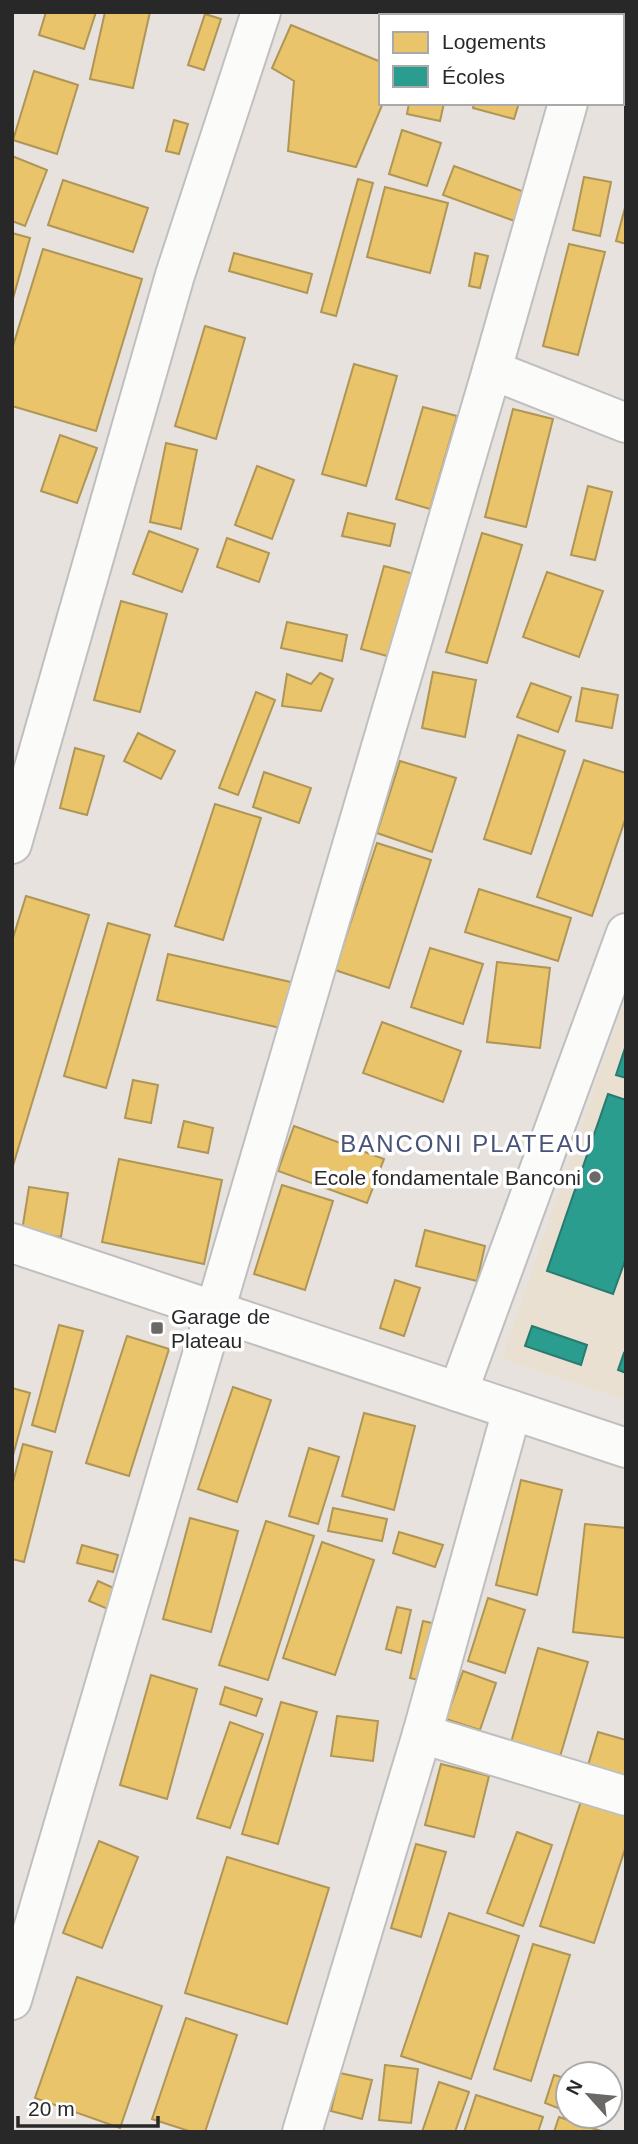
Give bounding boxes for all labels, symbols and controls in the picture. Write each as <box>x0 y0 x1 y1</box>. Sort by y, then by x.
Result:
legend <box>379 14 624 105</box>
text: Logements <box>442 30 546 53</box>
text: Écoles <box>442 65 505 88</box>
district label: BANCONI PLATEAU <box>340 1130 594 1157</box>
place label: Ecole fondamentale Banconi <box>314 1166 581 1189</box>
marker: Ecole fondamentale Banconi <box>587 1169 603 1185</box>
place label: Garage de Plateau <box>171 1305 270 1352</box>
marker: Garage de Plateau <box>149 1320 165 1336</box>
north arrow <box>554 2060 624 2130</box>
text: N <box>562 2077 587 2098</box>
scale bar <box>18 2084 158 2128</box>
text: 20 m <box>28 2097 75 2120</box>

